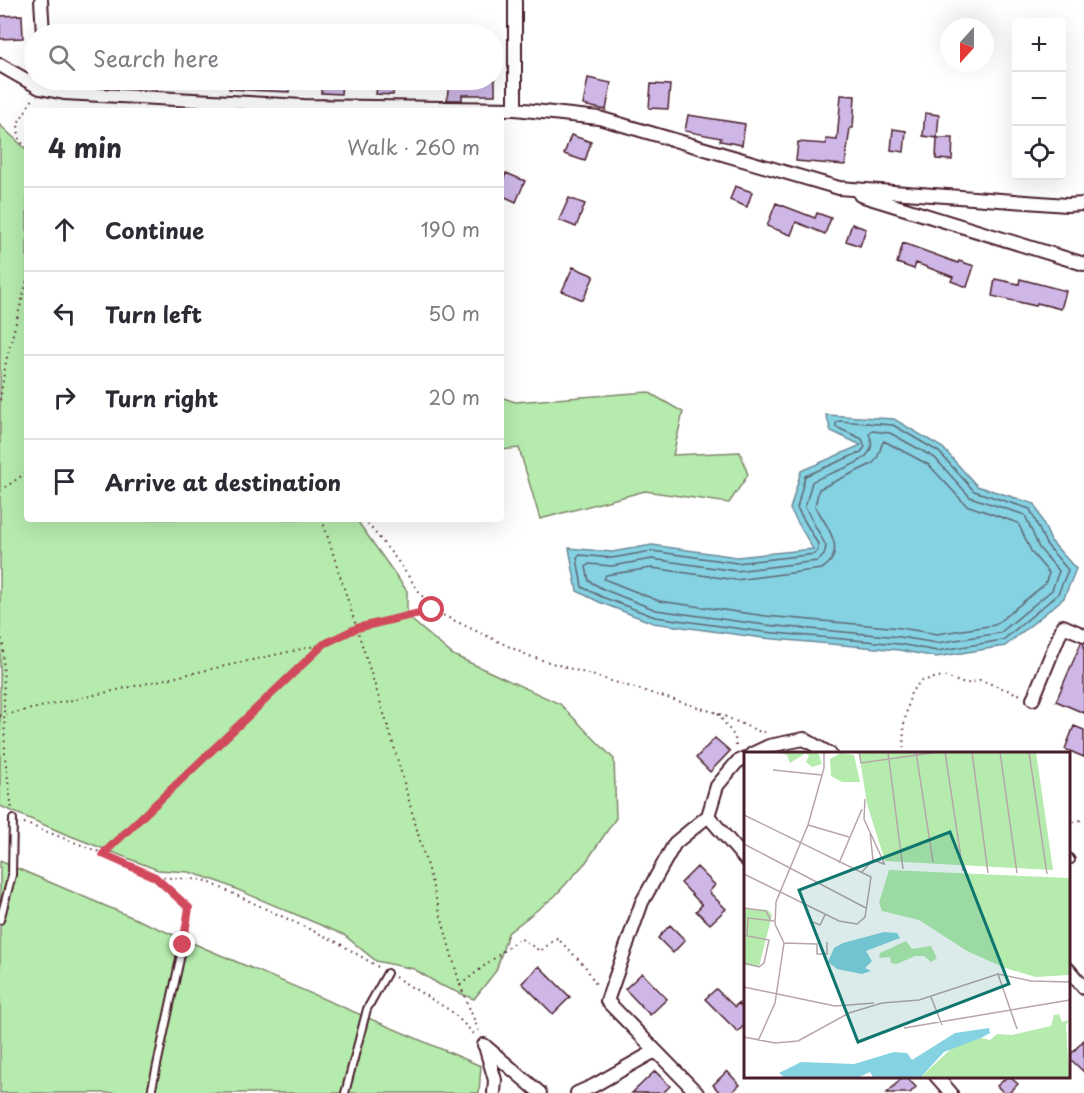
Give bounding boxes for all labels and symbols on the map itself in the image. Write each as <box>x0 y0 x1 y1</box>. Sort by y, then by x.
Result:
north arrow <box>940 18 994 72</box>
route start <box>418 596 444 622</box>
inset map <box>744 752 1069 1078</box>
route end <box>169 931 195 957</box>

